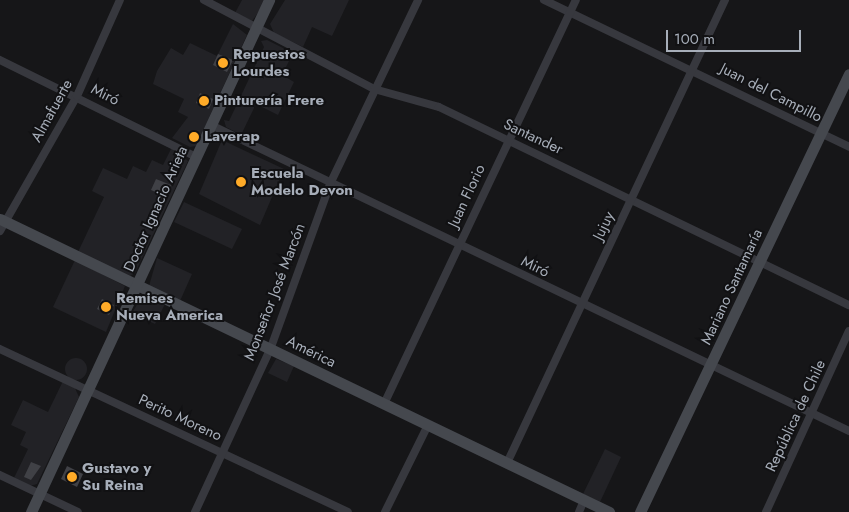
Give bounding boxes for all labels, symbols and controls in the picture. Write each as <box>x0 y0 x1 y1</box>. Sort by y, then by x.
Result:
scale bar <box>669 20 804 52</box>
text: 100 m <box>674 28 715 50</box>
place label: Repuestos Lourdes <box>233 45 305 80</box>
marker: Repuestos Lourdes <box>217 57 229 69</box>
street label: Juan del Campillo <box>717 60 825 126</box>
street label: Almafuerte <box>27 77 77 145</box>
street label: Miró <box>88 80 122 110</box>
place label: Pinturería Frere <box>214 92 324 110</box>
marker: Pinturería Frere <box>198 95 210 107</box>
street label: Santander <box>500 115 566 159</box>
place label: Laverap <box>204 128 260 146</box>
marker: Laverap <box>188 131 200 143</box>
street label: Doctor Ignacio Arieta <box>120 143 192 275</box>
street label: Juan Florio <box>445 162 489 230</box>
place label: Escuela Modelo Devon <box>251 164 353 199</box>
marker: Escuela Modelo Devon <box>235 176 247 188</box>
street label: Jujuy <box>589 209 619 243</box>
street label: Monseñor José Marcón <box>241 221 309 363</box>
street label: Mariano Santamaría <box>697 226 767 348</box>
street label: Miró <box>518 253 552 281</box>
place label: Remises Nueva America <box>116 289 223 324</box>
marker: Remises Nueva America <box>100 301 112 313</box>
street label: América <box>283 332 339 372</box>
street label: República de Chile <box>762 357 830 475</box>
street label: Perito Moreno <box>135 391 225 445</box>
place label: Gustavo y Su Reina <box>82 459 151 494</box>
marker: Gustavo y Su Reina <box>66 471 78 483</box>

